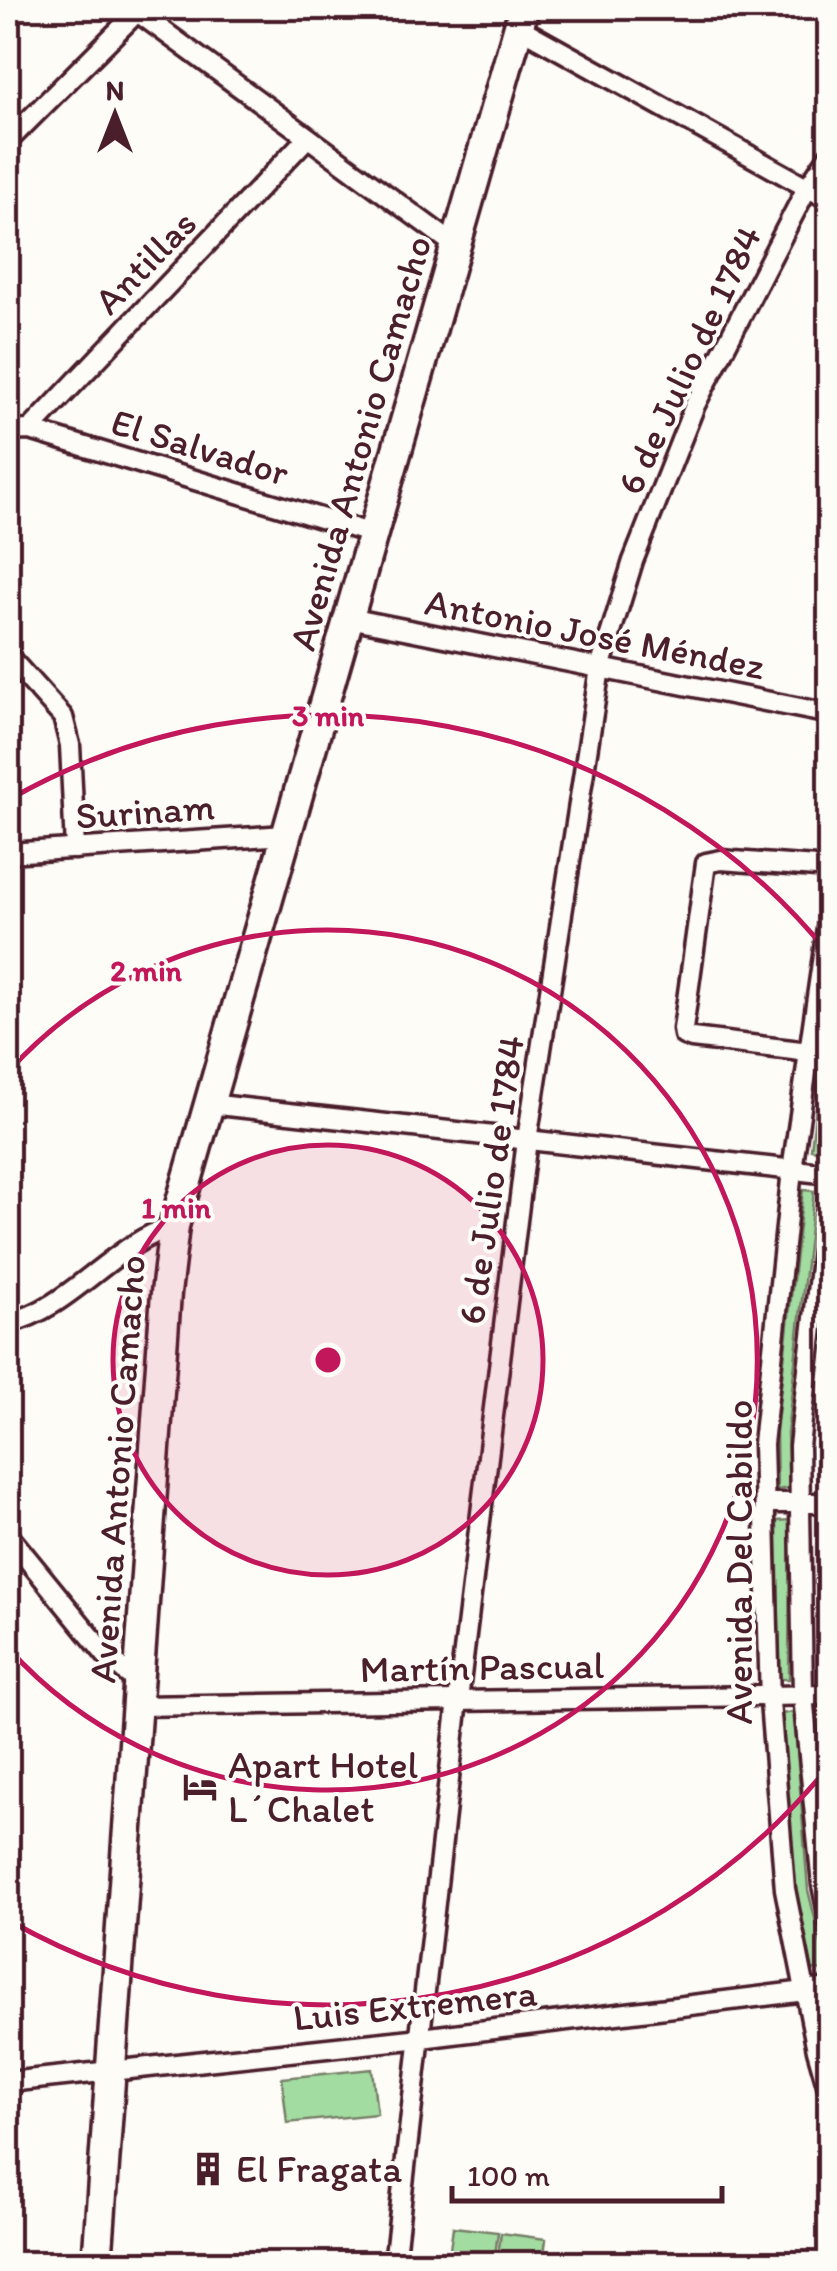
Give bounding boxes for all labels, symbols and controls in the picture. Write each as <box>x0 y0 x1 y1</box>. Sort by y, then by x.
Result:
north arrow <box>65 65 165 165</box>
text: N <box>106 73 124 107</box>
street label: Antillas <box>84 200 206 324</box>
street label: 6 de Julio de 1784 <box>607 218 771 502</box>
street label: Avenida Antonio Camacho <box>279 231 441 655</box>
street label: El Salvador <box>106 398 295 496</box>
street label: Antonio José Méndez <box>421 579 769 690</box>
text: 3 min <box>292 697 365 734</box>
street label: Surinam <box>74 783 216 839</box>
text: 2 min <box>110 952 183 989</box>
street label: 6 de Julio de 1784 <box>448 1033 534 1327</box>
text: 1 min <box>141 1189 212 1226</box>
street label: Avenida Antonio Camacho <box>79 1254 155 1684</box>
centre of rings <box>310 1342 346 1378</box>
street label: Avenida Del Cabildo <box>716 1400 762 1724</box>
street label: Martín Pascual <box>359 1642 605 1692</box>
place label: Apart Hotel L´Chalet <box>228 1742 419 1832</box>
hotel icon: Apart Hotel L´Chalet <box>181 1768 219 1806</box>
street label: Luis Extremera <box>291 1969 539 2041</box>
scale bar <box>452 2141 722 2203</box>
place label: El Fragata <box>236 2146 402 2192</box>
building icon: El Fragata <box>189 2150 227 2188</box>
text: 100 m <box>467 2157 550 2194</box>

